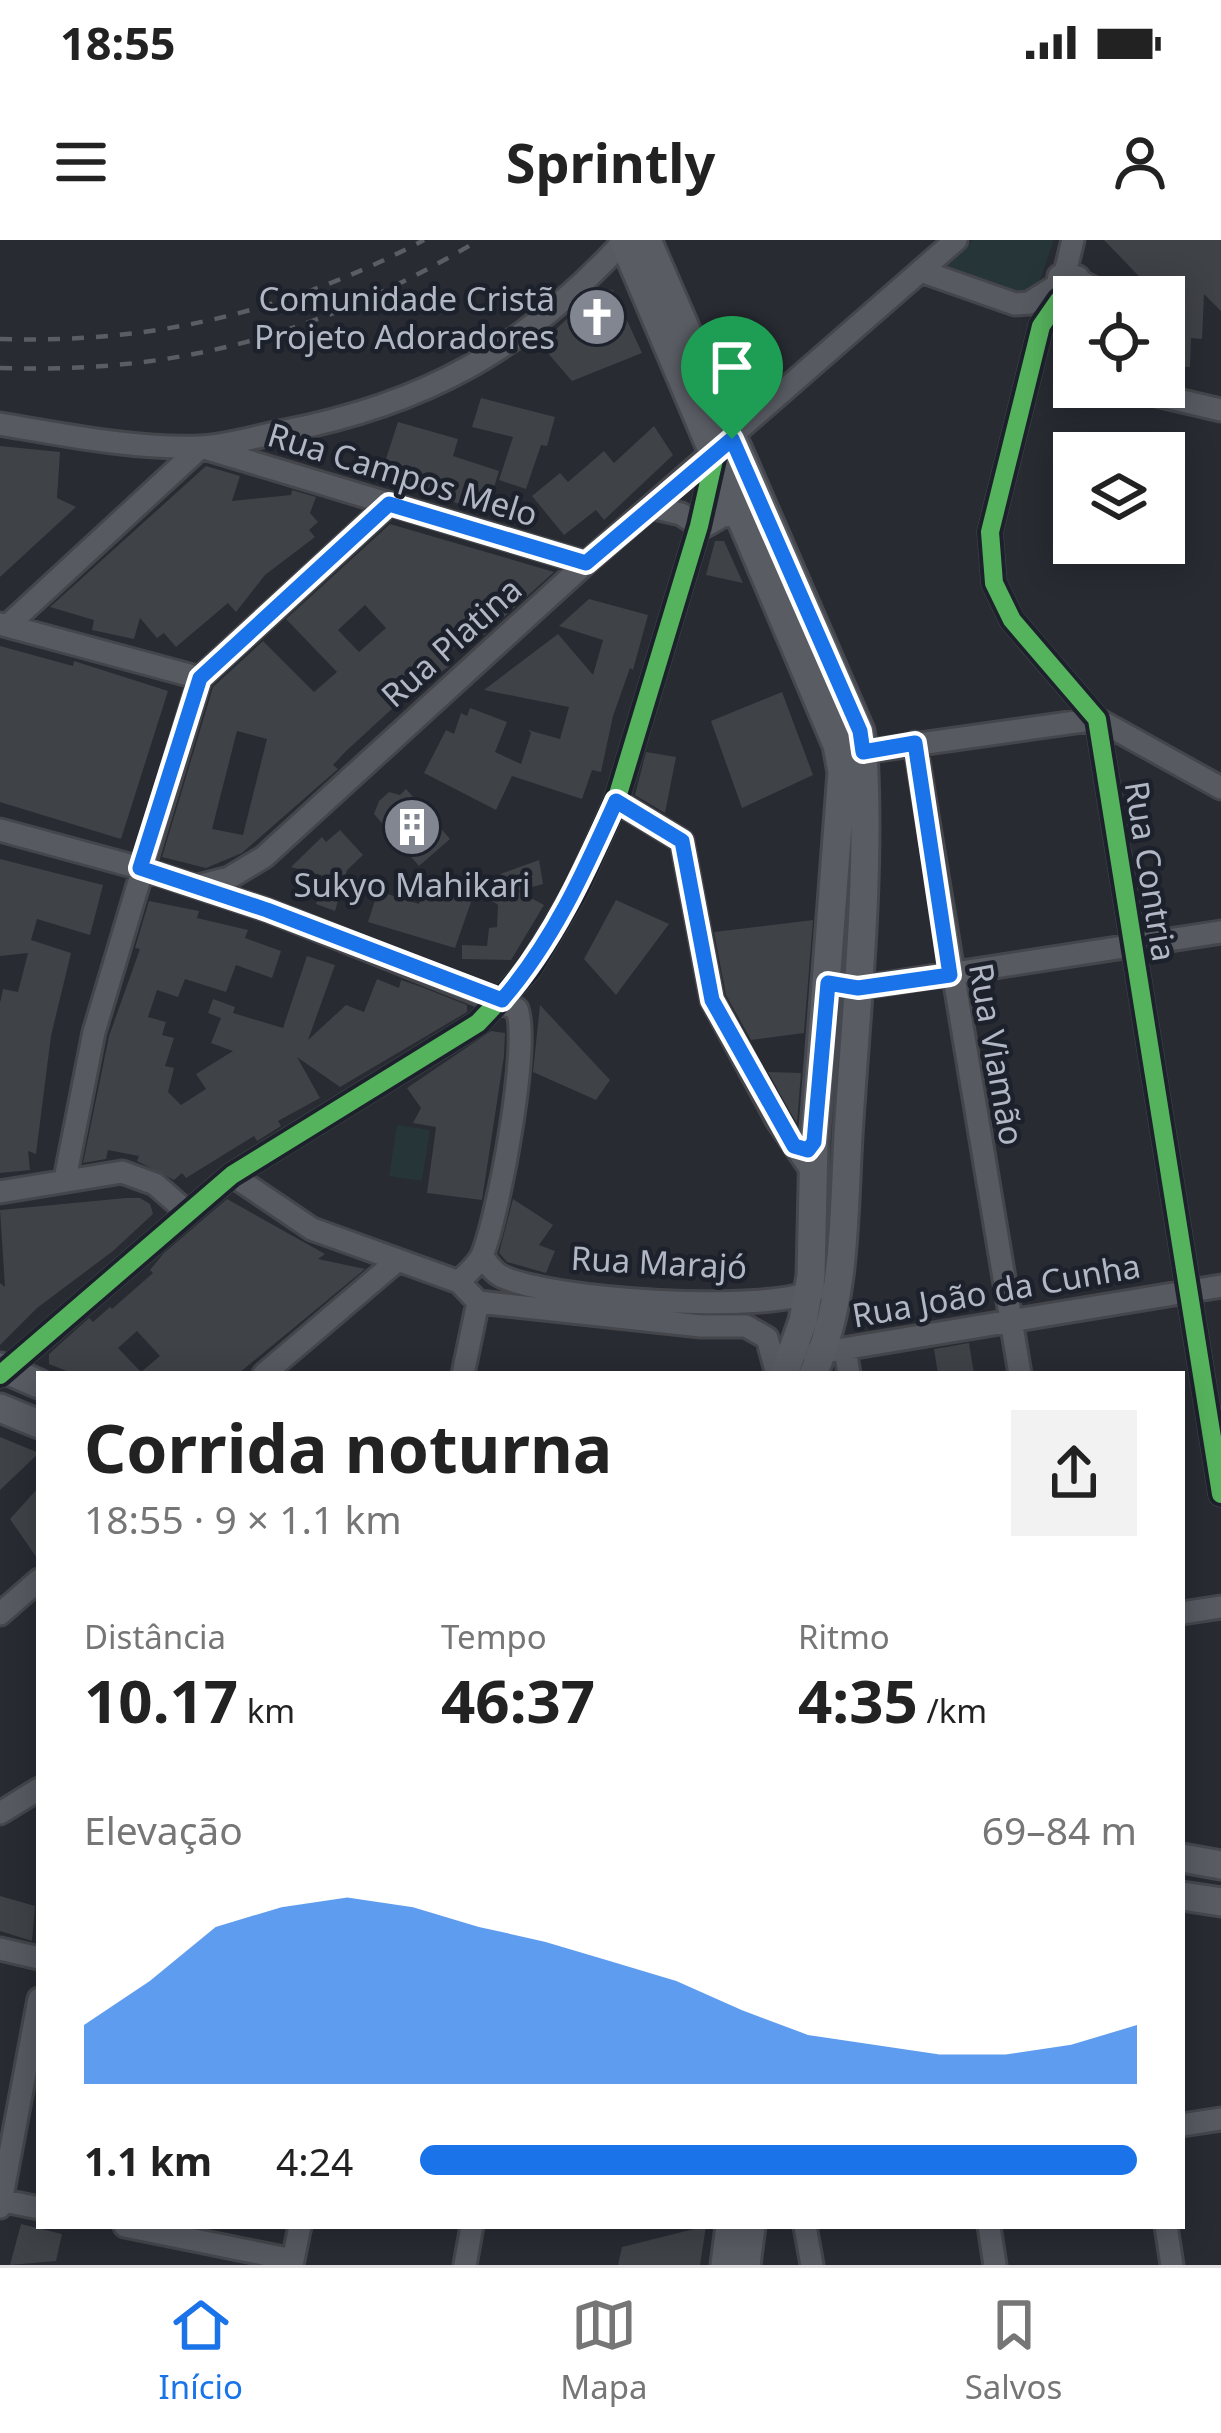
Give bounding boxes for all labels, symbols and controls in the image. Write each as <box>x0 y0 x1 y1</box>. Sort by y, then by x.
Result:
text: 18:55 <box>60 12 176 73</box>
text: Sprintly <box>506 125 715 199</box>
icon: menu <box>48 129 114 195</box>
icon: person <box>1107 129 1173 195</box>
place label: Comunidade Cristã Projeto Adoradores <box>254 276 555 359</box>
map controls <box>1053 276 1185 564</box>
button: locate <box>1053 276 1185 408</box>
church icon: Comunidade Cristã Projeto Adoradores <box>566 286 628 348</box>
pin <box>681 316 783 439</box>
icon: arrive <box>699 334 765 400</box>
street label: Rua Campos Melo <box>263 412 543 536</box>
button: layers <box>1053 432 1185 564</box>
street label: Rua Platina <box>371 567 531 717</box>
street label: Rua Contria <box>1115 778 1187 964</box>
building icon: Sukyo Mahikari <box>381 796 443 858</box>
place label: Sukyo Mahikari <box>293 862 531 907</box>
street label: Rua Viamão <box>959 959 1035 1149</box>
street label: Rua Marajó <box>570 1235 748 1289</box>
street label: Rua João da Cunha <box>848 1242 1144 1338</box>
text: Corrida noturna <box>84 1402 612 1492</box>
button: share <box>1011 1410 1137 1536</box>
text: 18:55 · 9 × 1.1 km <box>84 1492 402 1545</box>
text: Distância <box>84 1614 226 1659</box>
text: Tempo <box>441 1614 547 1659</box>
text: Ritmo <box>798 1614 890 1659</box>
text: 10.17 <box>84 1659 238 1741</box>
text: 46:37 <box>441 1659 595 1741</box>
text: 4:35 <box>798 1659 918 1741</box>
text: km <box>238 1688 295 1733</box>
text: /km <box>918 1688 987 1733</box>
text: Elevação <box>84 1803 243 1856</box>
text: 69–84 m <box>982 1803 1137 1856</box>
text: 1.1 km <box>84 2134 212 2187</box>
text: 4:24 <box>276 2134 353 2187</box>
tab: Início <box>159 2292 243 2409</box>
tab: Mapa <box>560 2292 647 2409</box>
tab: Salvos <box>965 2292 1062 2409</box>

